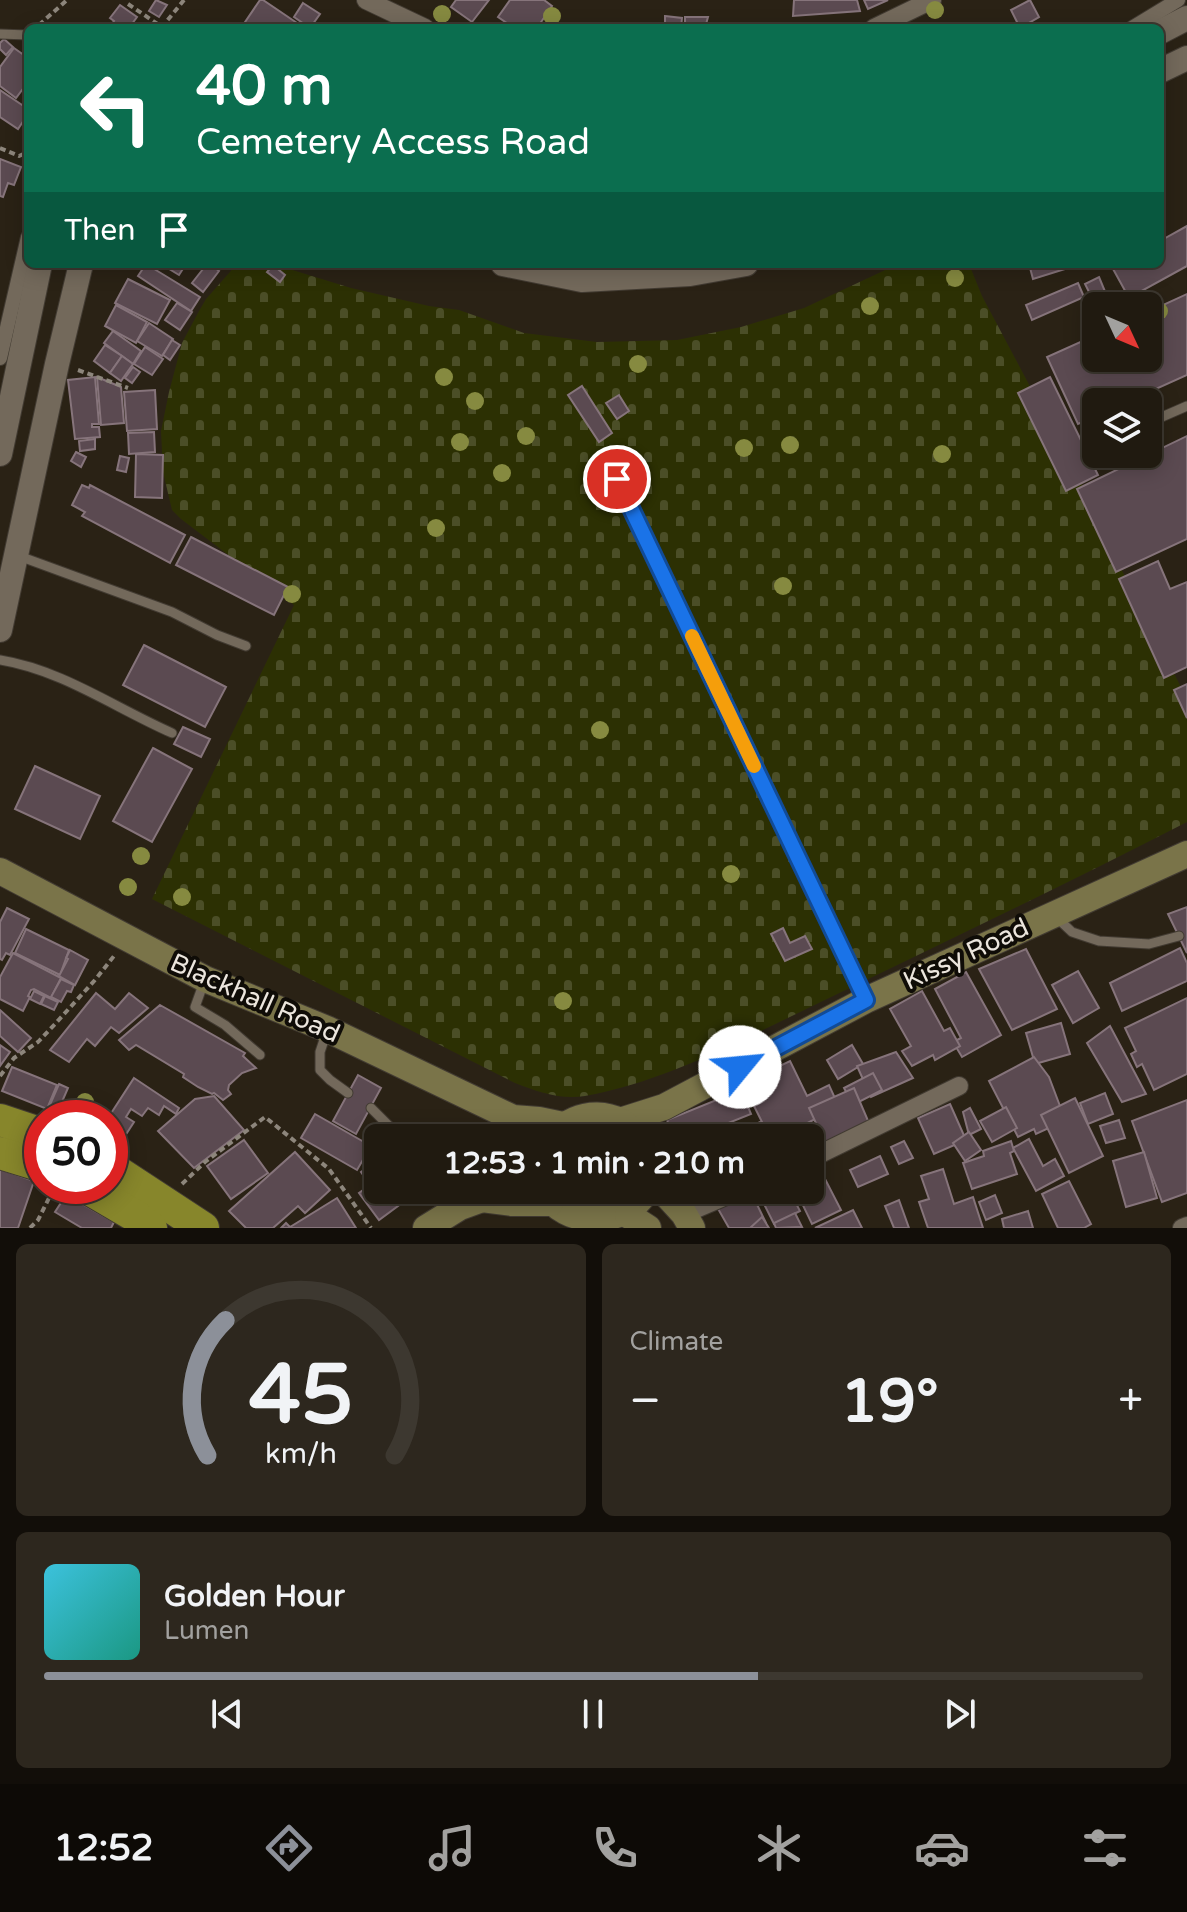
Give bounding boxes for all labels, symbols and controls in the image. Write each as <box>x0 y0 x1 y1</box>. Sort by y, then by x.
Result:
text: 40 m <box>196 53 332 120</box>
icon: left <box>64 56 168 160</box>
text: Cemetery Access Road <box>196 121 590 164</box>
icon: arrive <box>152 208 196 252</box>
text: Then <box>64 212 136 249</box>
north arrow <box>1082 292 1162 372</box>
map controls <box>1082 292 1162 468</box>
button: layers <box>1082 388 1162 468</box>
pin <box>583 445 651 513</box>
icon: arrive <box>595 457 639 501</box>
street label: Kissy Road <box>898 911 1034 997</box>
street label: Blackhall Road <box>165 947 345 1049</box>
position arrow <box>698 1025 782 1109</box>
speed limit sign: 50 <box>24 1100 128 1204</box>
text: 12:53 · 1 min · 210 m <box>443 1145 745 1182</box>
text: Climate <box>630 1326 723 1357</box>
text: 45 <box>249 1346 353 1446</box>
text: 19° <box>841 1366 939 1438</box>
text: − <box>630 1375 661 1428</box>
text: + <box>1118 1375 1143 1428</box>
text: km/h <box>265 1437 337 1471</box>
text: Golden Hour <box>164 1578 345 1615</box>
text: Lumen <box>164 1615 249 1646</box>
icon: previous <box>205 1692 249 1736</box>
icon: pause <box>571 1692 615 1736</box>
icon: next <box>938 1692 982 1736</box>
icon: directions <box>261 1820 317 1876</box>
icon: music <box>424 1820 480 1876</box>
icon: phone <box>587 1820 643 1876</box>
icon: climate <box>751 1820 807 1876</box>
icon: car <box>914 1820 970 1876</box>
icon: filters <box>1077 1820 1133 1876</box>
text: 12:52 <box>54 1827 153 1870</box>

